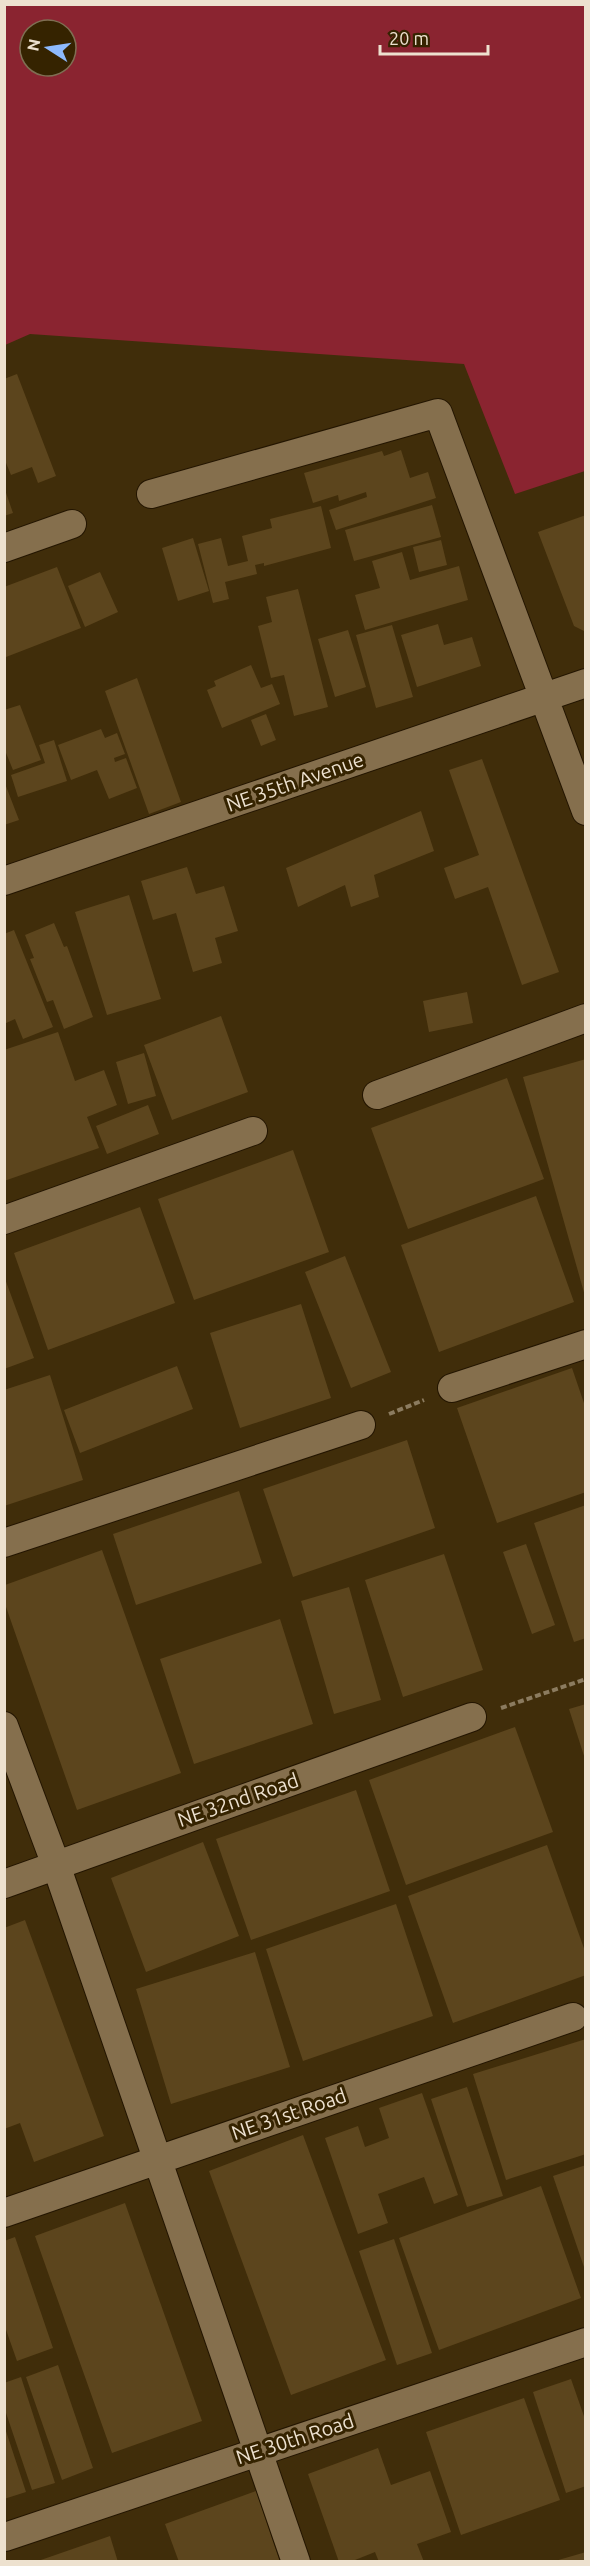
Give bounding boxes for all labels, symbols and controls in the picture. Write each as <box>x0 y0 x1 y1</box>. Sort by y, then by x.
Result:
north arrow <box>18 18 78 78</box>
scale bar <box>380 18 488 56</box>
text: 20 m <box>389 28 429 48</box>
text: N <box>23 37 43 53</box>
street label: NE 35th Avenue <box>223 747 367 816</box>
street label: NE 32nd Road <box>174 1768 301 1831</box>
street label: NE 31st Road <box>228 2083 349 2144</box>
street label: NE 30th Road <box>233 2409 357 2468</box>

